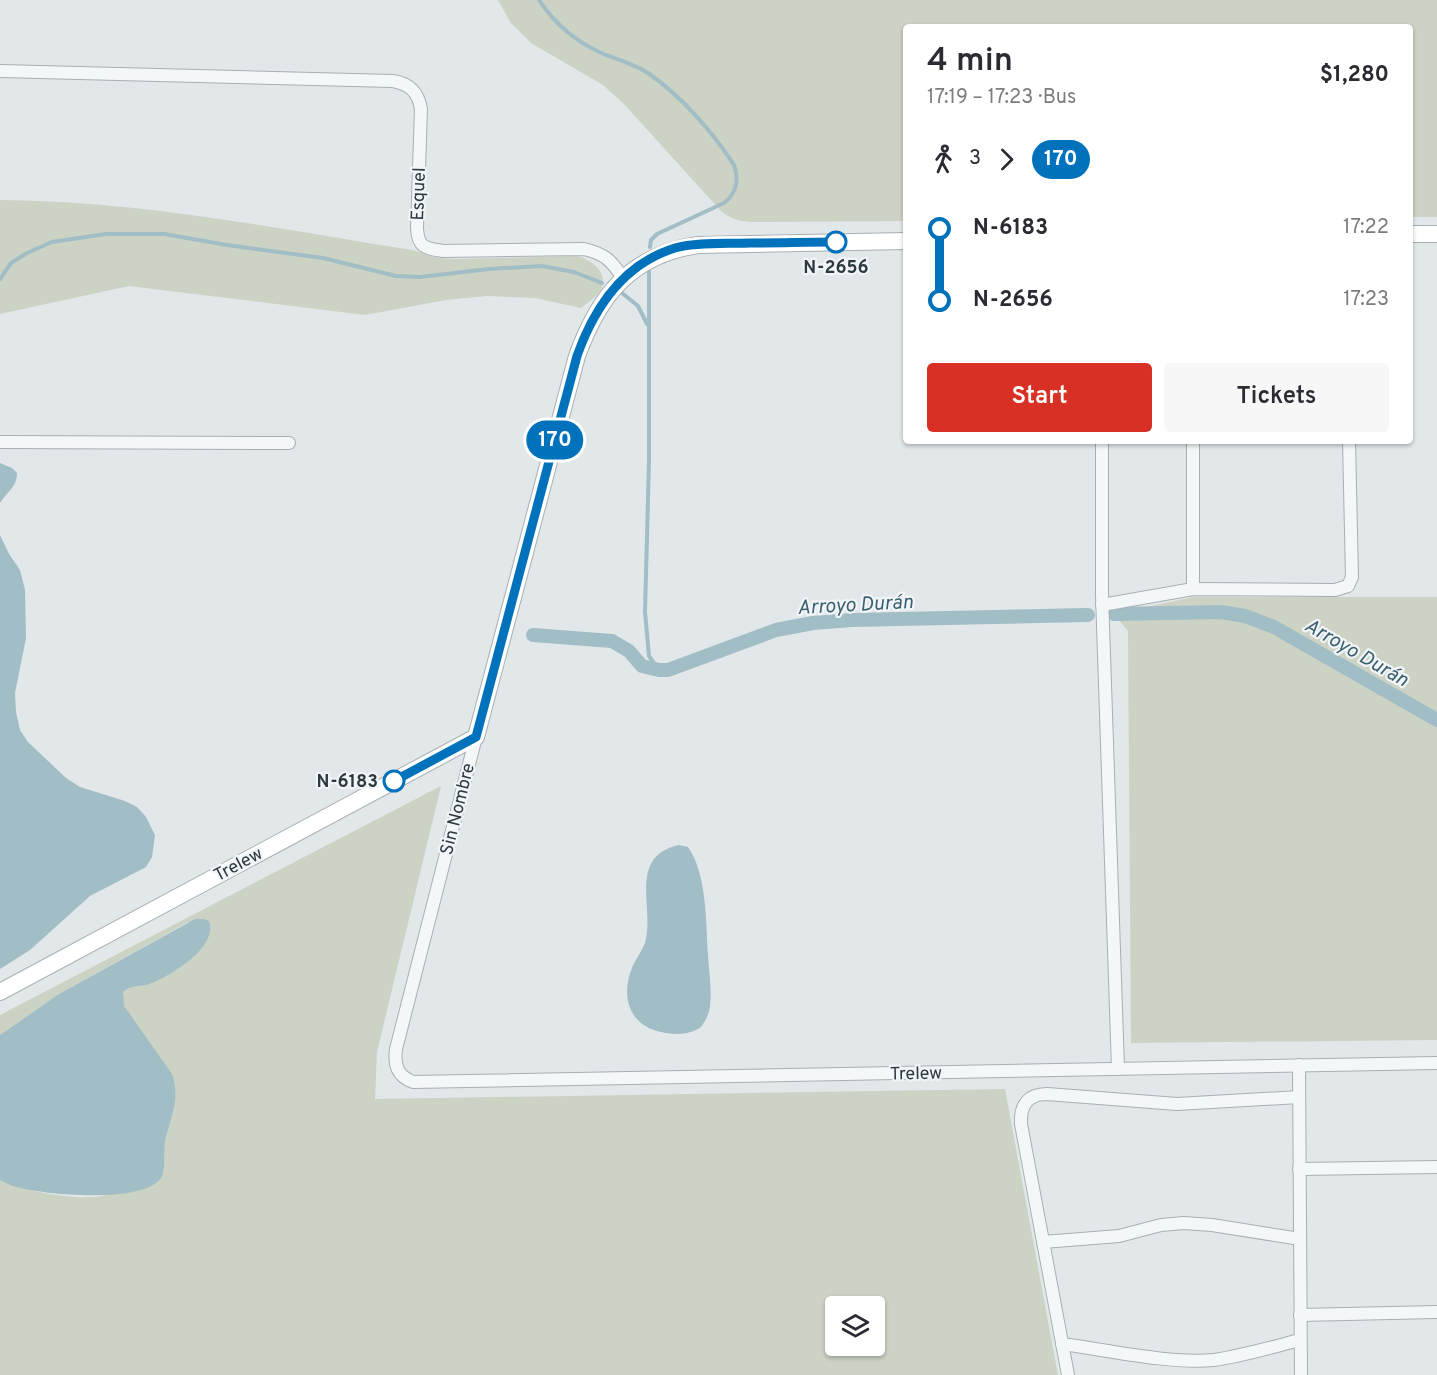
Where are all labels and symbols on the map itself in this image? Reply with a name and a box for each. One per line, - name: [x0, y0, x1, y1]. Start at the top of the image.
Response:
- street label: Esquel: [407, 167, 432, 221]
- marker: N-2656: [825, 231, 847, 253]
- place label: N-2656: [803, 257, 869, 280]
- line badge: 170: [520, 420, 590, 460]
- water label: Arroyo Durán: [797, 590, 914, 622]
- water label: Arroyo Durán: [1299, 613, 1413, 694]
- street label: Sin Nombre: [436, 761, 481, 858]
- marker: N-6183: [383, 770, 405, 792]
- place label: N-6183: [316, 771, 378, 794]
- street label: Trelew: [210, 843, 267, 888]
- street label: Trelew: [890, 1063, 942, 1086]

